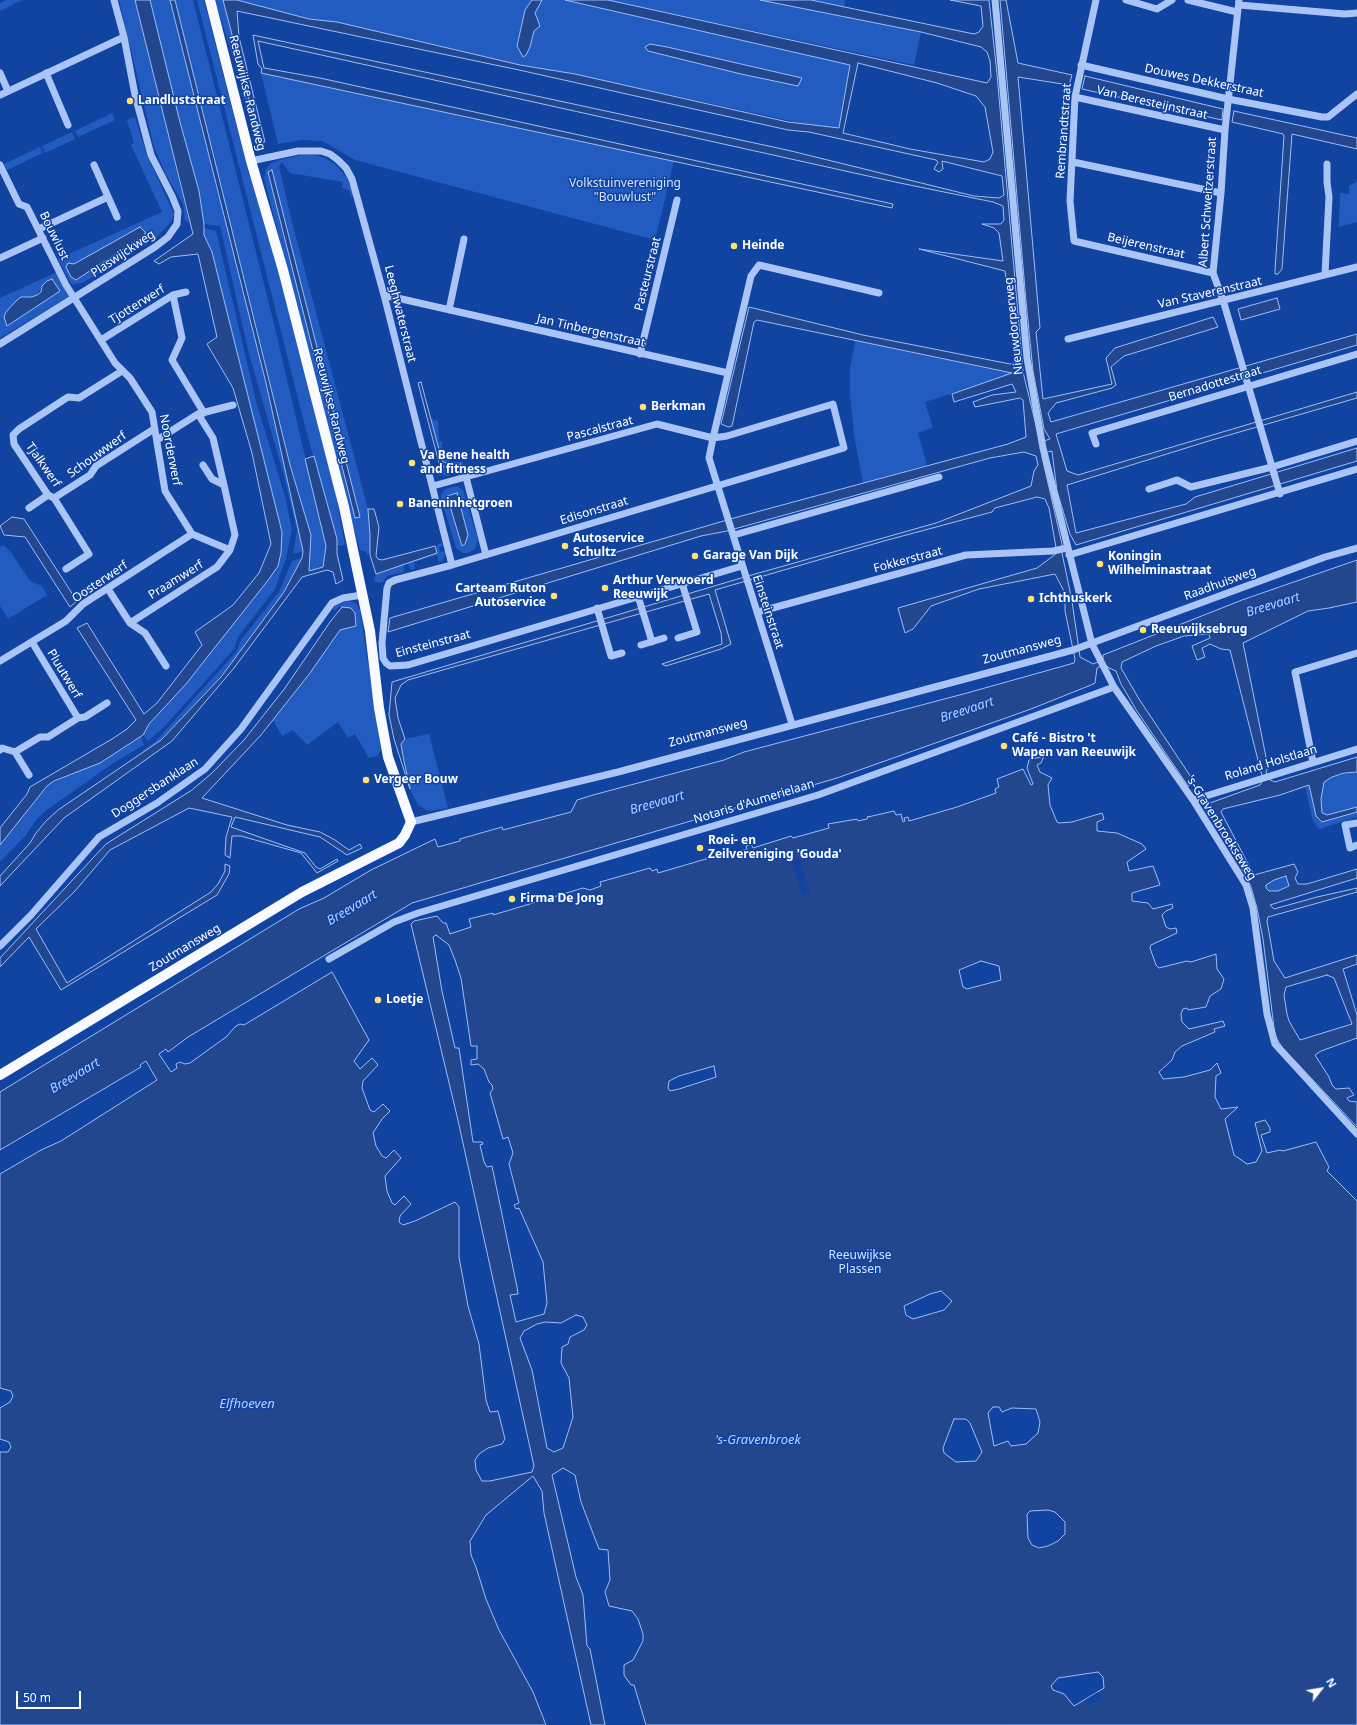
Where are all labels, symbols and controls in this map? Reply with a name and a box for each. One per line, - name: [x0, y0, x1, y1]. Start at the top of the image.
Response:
- street label: Reeuwijkse Randweg: [226, 34, 268, 152]
- street label: Douwes Dekkerstraat: [1143, 61, 1265, 101]
- street label: Rembrandtstraat: [1053, 83, 1075, 179]
- street label: Van Beresteijnstraat: [1095, 83, 1209, 123]
- place label: Landluststraat: [138, 94, 226, 108]
- marker: Landluststraat: [125, 96, 135, 106]
- street label: Albert Schweitzerstraat: [1196, 136, 1220, 268]
- park label: Volkstuinvereniging "Bouwlust": [569, 177, 681, 205]
- street label: Bouwlust: [36, 209, 72, 263]
- street label: Plaswijckweg: [88, 227, 158, 281]
- street label: Beijerenstraat: [1106, 230, 1186, 262]
- street label: Pasteurstraat: [632, 235, 664, 313]
- place label: Heinde: [742, 239, 784, 253]
- marker: Heinde: [729, 241, 739, 251]
- street label: Leeghwaterstraat: [381, 264, 419, 364]
- street label: Van Staverenstraat: [1157, 274, 1263, 312]
- street label: Nieuwdorperweg: [1002, 276, 1026, 376]
- street label: Tjotterwerf: [107, 282, 167, 328]
- street label: Jan Tinbergenstraat: [535, 312, 647, 350]
- street label: Reeuwijkse Randweg: [310, 347, 352, 465]
- street label: Bernadottestraat: [1167, 363, 1263, 405]
- place label: Berkman: [651, 400, 706, 414]
- marker: Berkman: [638, 402, 648, 412]
- street label: Noorderwerf: [156, 413, 184, 487]
- street label: Pascalstraat: [565, 413, 635, 445]
- street label: Schouwwerf: [65, 429, 129, 481]
- street label: Tjalkwerf: [22, 440, 64, 490]
- place label: Va Bene health and fitness: [420, 449, 510, 477]
- marker: Va Bene health and fitness: [407, 458, 417, 468]
- street label: Edisonstraat: [558, 494, 630, 528]
- place label: Baneninhetgroen: [408, 497, 513, 511]
- marker: Baneninhetgroen: [395, 499, 405, 509]
- place label: Autoservice Schultz: [573, 532, 644, 560]
- marker: Autoservice Schultz: [560, 541, 570, 551]
- street label: Fokkerstraat: [872, 544, 944, 576]
- place label: Garage Van Dijk: [703, 549, 798, 563]
- place label: Koningin Wilhelminastraat: [1108, 550, 1212, 578]
- marker: Garage Van Dijk: [690, 551, 700, 561]
- street label: Praamwerf: [146, 557, 206, 603]
- street label: Oosterwerf: [70, 558, 130, 606]
- marker: Koningin Wilhelminastraat: [1095, 559, 1105, 569]
- street label: Raadhuisweg: [1182, 564, 1258, 604]
- street label: Einsteinstraat: [749, 573, 787, 651]
- place label: Arthur Verwoerd Reeuwijk: [613, 574, 714, 602]
- place label: Carteam Ruton Autoservice: [455, 582, 546, 610]
- marker: Arthur Verwoerd Reeuwijk: [600, 583, 610, 593]
- water label: Breevaart: [1244, 589, 1302, 621]
- marker: Carteam Ruton Autoservice: [549, 591, 559, 601]
- place label: Ichthuskerk: [1039, 592, 1112, 606]
- marker: Ichthuskerk: [1026, 594, 1036, 604]
- place label: Reeuwijksebrug: [1151, 623, 1247, 637]
- marker: Reeuwijksebrug: [1138, 625, 1148, 635]
- street label: Einsteinstraat: [394, 627, 472, 661]
- street label: Zoutmansweg: [981, 633, 1063, 667]
- street label: Pluutwerf: [44, 647, 84, 701]
- water label: Breevaart: [938, 694, 996, 726]
- street label: Zoutmansweg: [667, 716, 749, 750]
- place label: Café - Bistro 't Wapen van Reeuwijk: [1012, 732, 1136, 760]
- marker: Café - Bistro 't Wapen van Reeuwijk: [999, 741, 1009, 751]
- street label: Roland Holstlaan: [1223, 742, 1319, 784]
- street label: Doggersbanklaan: [109, 755, 201, 821]
- place label: Vergeer Bouw: [374, 773, 458, 787]
- street label: 's-Gravenbroekseweg: [1183, 773, 1259, 883]
- marker: Vergeer Bouw: [361, 775, 371, 785]
- street label: Notaris d'Aumerielaan: [692, 777, 816, 827]
- water label: Breevaart: [628, 788, 686, 818]
- place label: Roei- en Zeilvereniging 'Gouda': [708, 834, 842, 862]
- marker: Roei- en Zeilvereniging 'Gouda': [695, 843, 705, 853]
- water label: Breevaart: [324, 887, 380, 929]
- place label: Firma De Jong: [520, 892, 603, 906]
- marker: Firma De Jong: [507, 894, 517, 904]
- street label: Zoutmansweg: [147, 921, 223, 975]
- place label: Loetje: [386, 993, 423, 1007]
- marker: Loetje: [373, 995, 383, 1005]
- water label: Breevaart: [47, 1055, 103, 1097]
- park label: Reeuwijkse Plassen: [829, 1249, 891, 1277]
- water label: Elfhoeven: [219, 1396, 275, 1412]
- water label: 's-Gravenbroek: [715, 1432, 801, 1448]
- north arrow: [1301, 1669, 1341, 1709]
- text: N: [1323, 1675, 1340, 1690]
- scale bar: [18, 1683, 83, 1709]
- text: 50 m: [23, 1689, 51, 1706]

